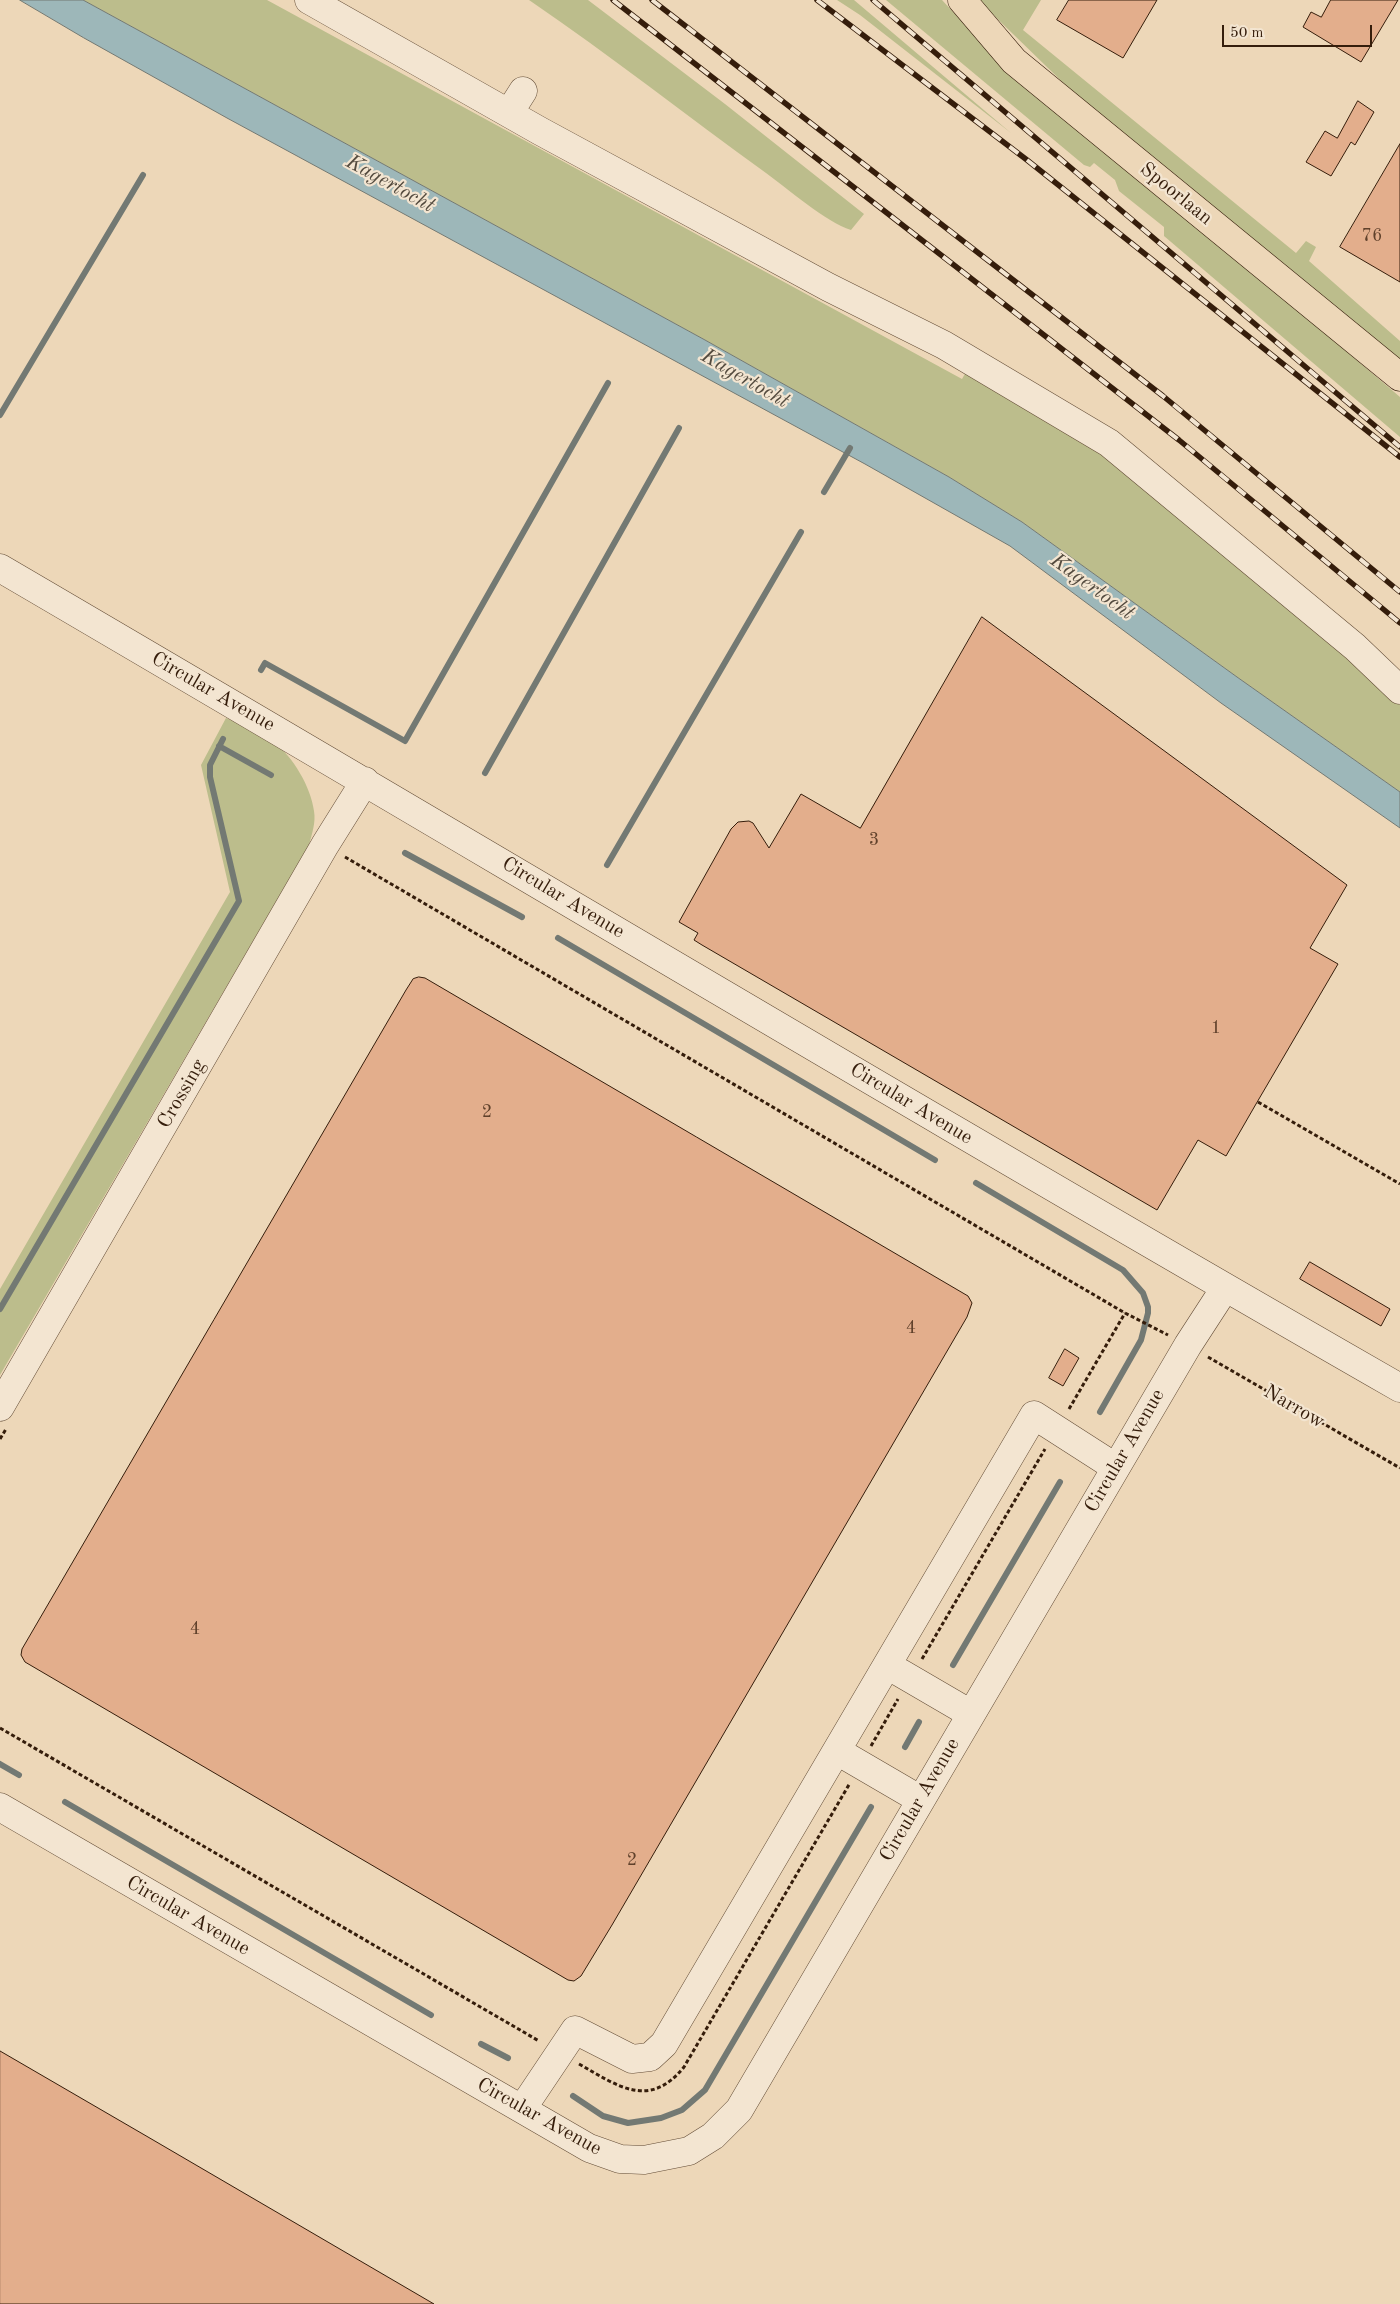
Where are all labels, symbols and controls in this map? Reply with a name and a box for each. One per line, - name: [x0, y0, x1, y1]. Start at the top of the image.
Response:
- scale bar: [1225, 15, 1375, 47]
- text: 50 m: [1230, 26, 1264, 41]
- water label: Kagertocht: [341, 149, 439, 219]
- street label: Spoorlaan: [1135, 157, 1217, 231]
- house number: 76: [1362, 225, 1382, 247]
- water label: Kagertocht: [696, 344, 794, 414]
- water label: Kagertocht: [1045, 548, 1139, 626]
- street label: Circular Avenue: [147, 647, 279, 737]
- house number: 3: [869, 829, 879, 851]
- street label: Circular Avenue: [497, 852, 629, 944]
- house number: 1: [1211, 1017, 1221, 1039]
- street label: Crossing: [153, 1055, 211, 1133]
- street label: Circular Avenue: [845, 1058, 977, 1150]
- house number: 2: [482, 1101, 492, 1123]
- house number: 4: [906, 1317, 916, 1339]
- street label: Narrow: [1259, 1380, 1329, 1434]
- street label: Circular Avenue: [1080, 1385, 1170, 1517]
- house number: 4: [190, 1618, 200, 1640]
- street label: Circular Avenue: [875, 1734, 965, 1866]
- house number: 2: [627, 1849, 637, 1871]
- street label: Circular Avenue: [122, 1871, 254, 1961]
- street label: Circular Avenue: [472, 2073, 606, 2161]

